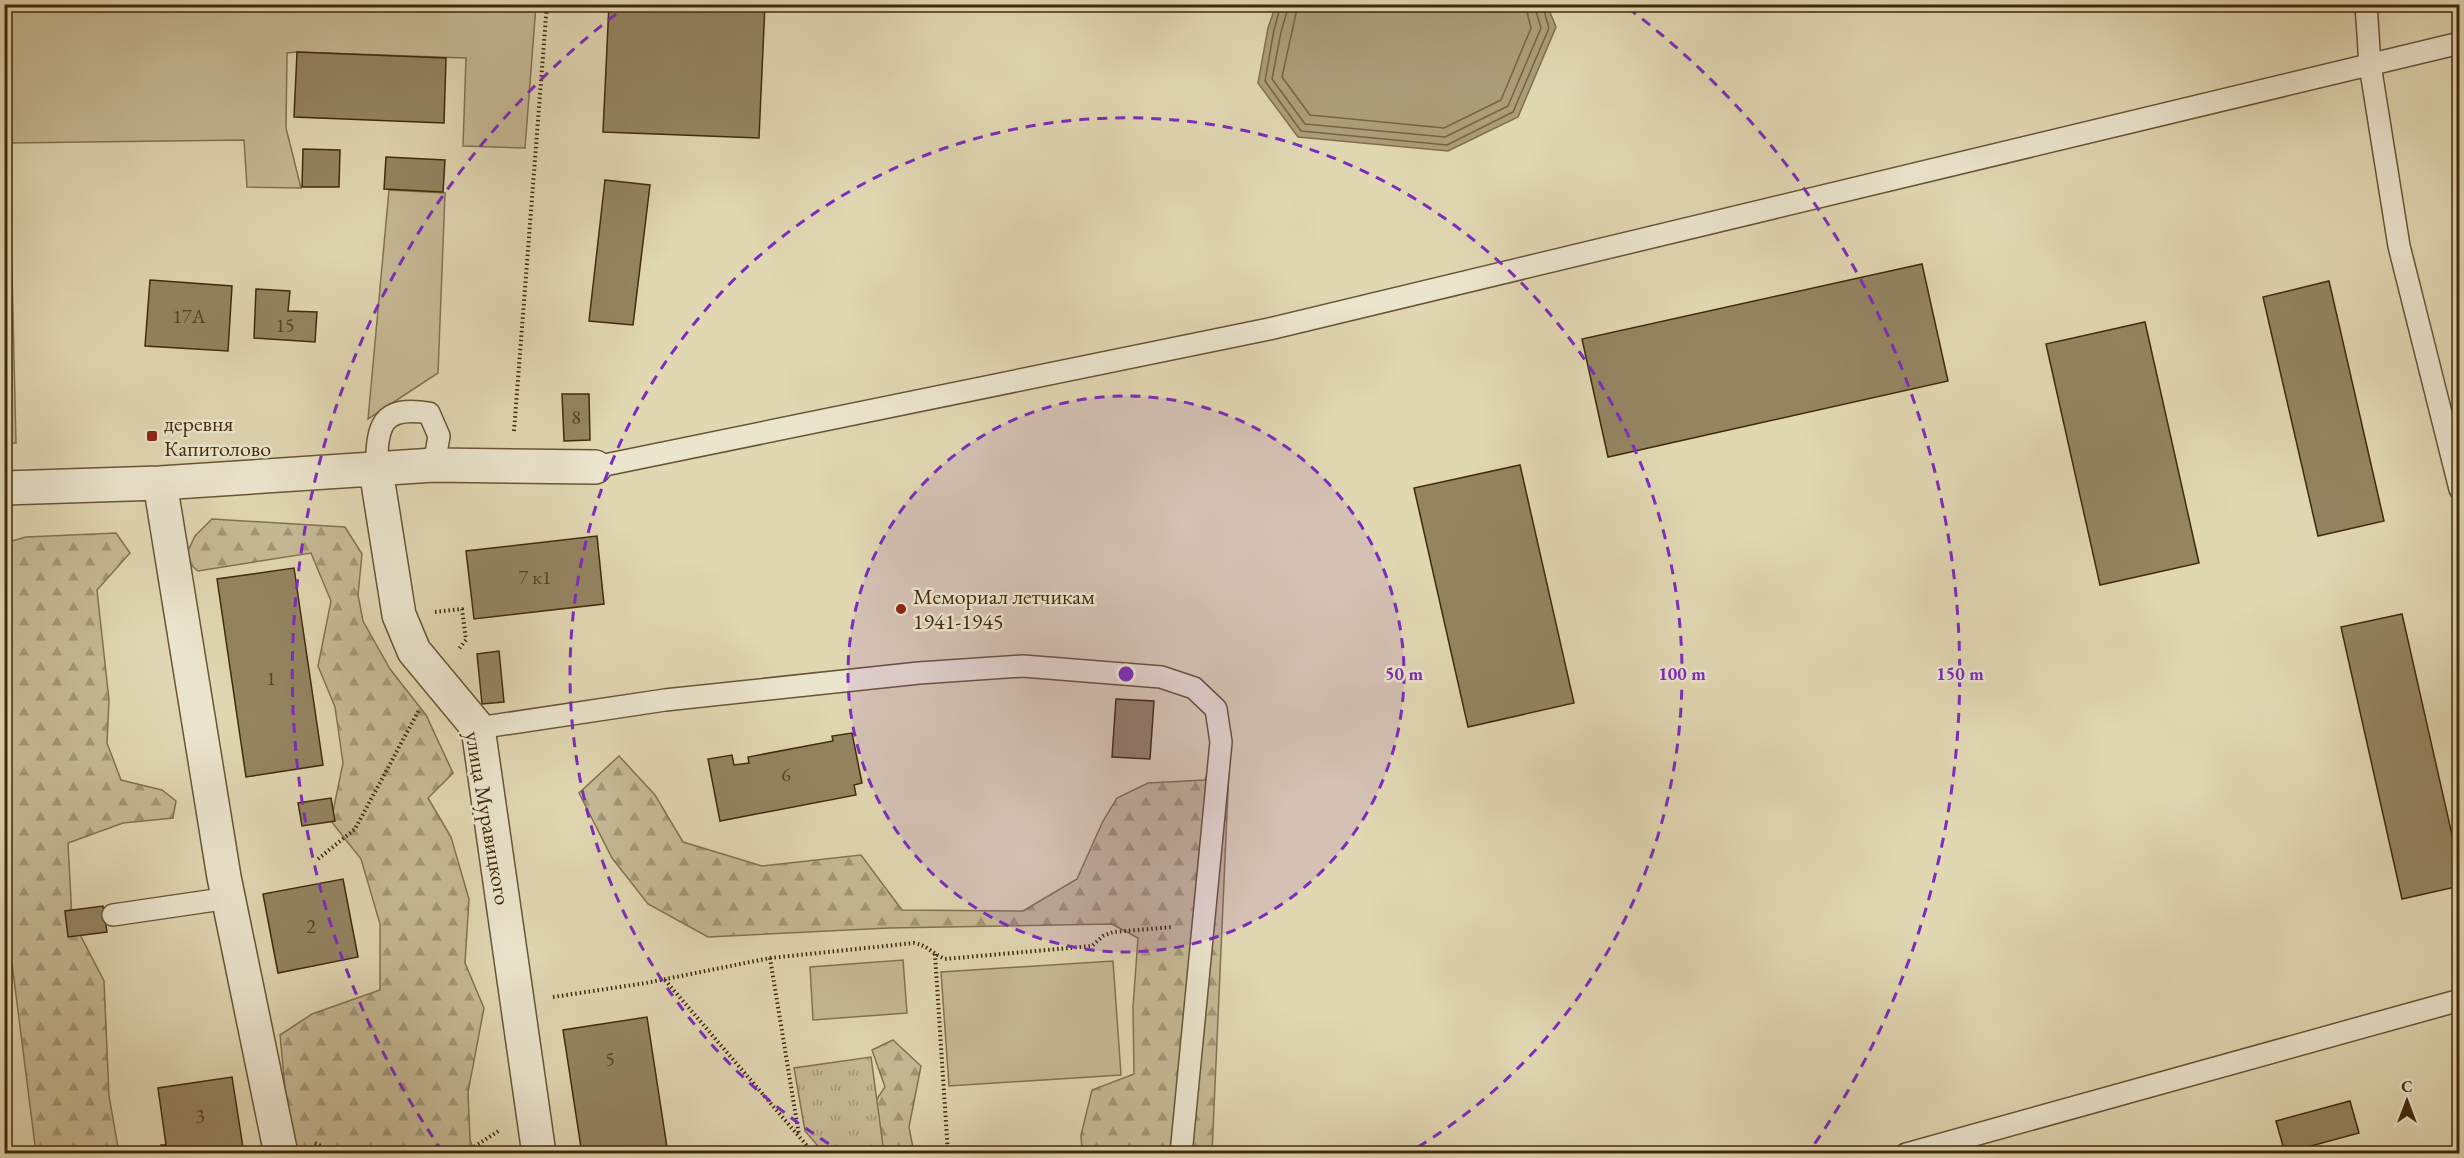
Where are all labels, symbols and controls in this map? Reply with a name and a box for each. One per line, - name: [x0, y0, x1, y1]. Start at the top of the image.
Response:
- house number: 17А: [172, 303, 206, 329]
- house number: 15: [275, 312, 295, 338]
- house number: 8: [571, 404, 581, 430]
- place label: деревня Капитолово: [164, 409, 271, 463]
- marker: деревня Капитолово: [145, 429, 159, 443]
- house number: 7 к1: [519, 564, 551, 590]
- place label: Мемориал летчикам 1941-1945: [913, 582, 1095, 636]
- marker: Мемориал летчикам 1941-1945: [894, 602, 908, 616]
- text: 50 m: [1385, 662, 1423, 685]
- text: 100 m: [1658, 662, 1706, 685]
- text: 150 m: [1936, 662, 1984, 685]
- centre of rings: [1116, 664, 1136, 684]
- house number: 1: [266, 665, 276, 691]
- street label: улица Муравицкого: [458, 729, 518, 907]
- house number: 6: [781, 761, 791, 787]
- house number: 2: [306, 913, 316, 939]
- house number: 5: [605, 1046, 615, 1072]
- north arrow: [2377, 1071, 2437, 1131]
- text: С: [2401, 1076, 2413, 1097]
- house number: 3: [195, 1103, 205, 1129]

